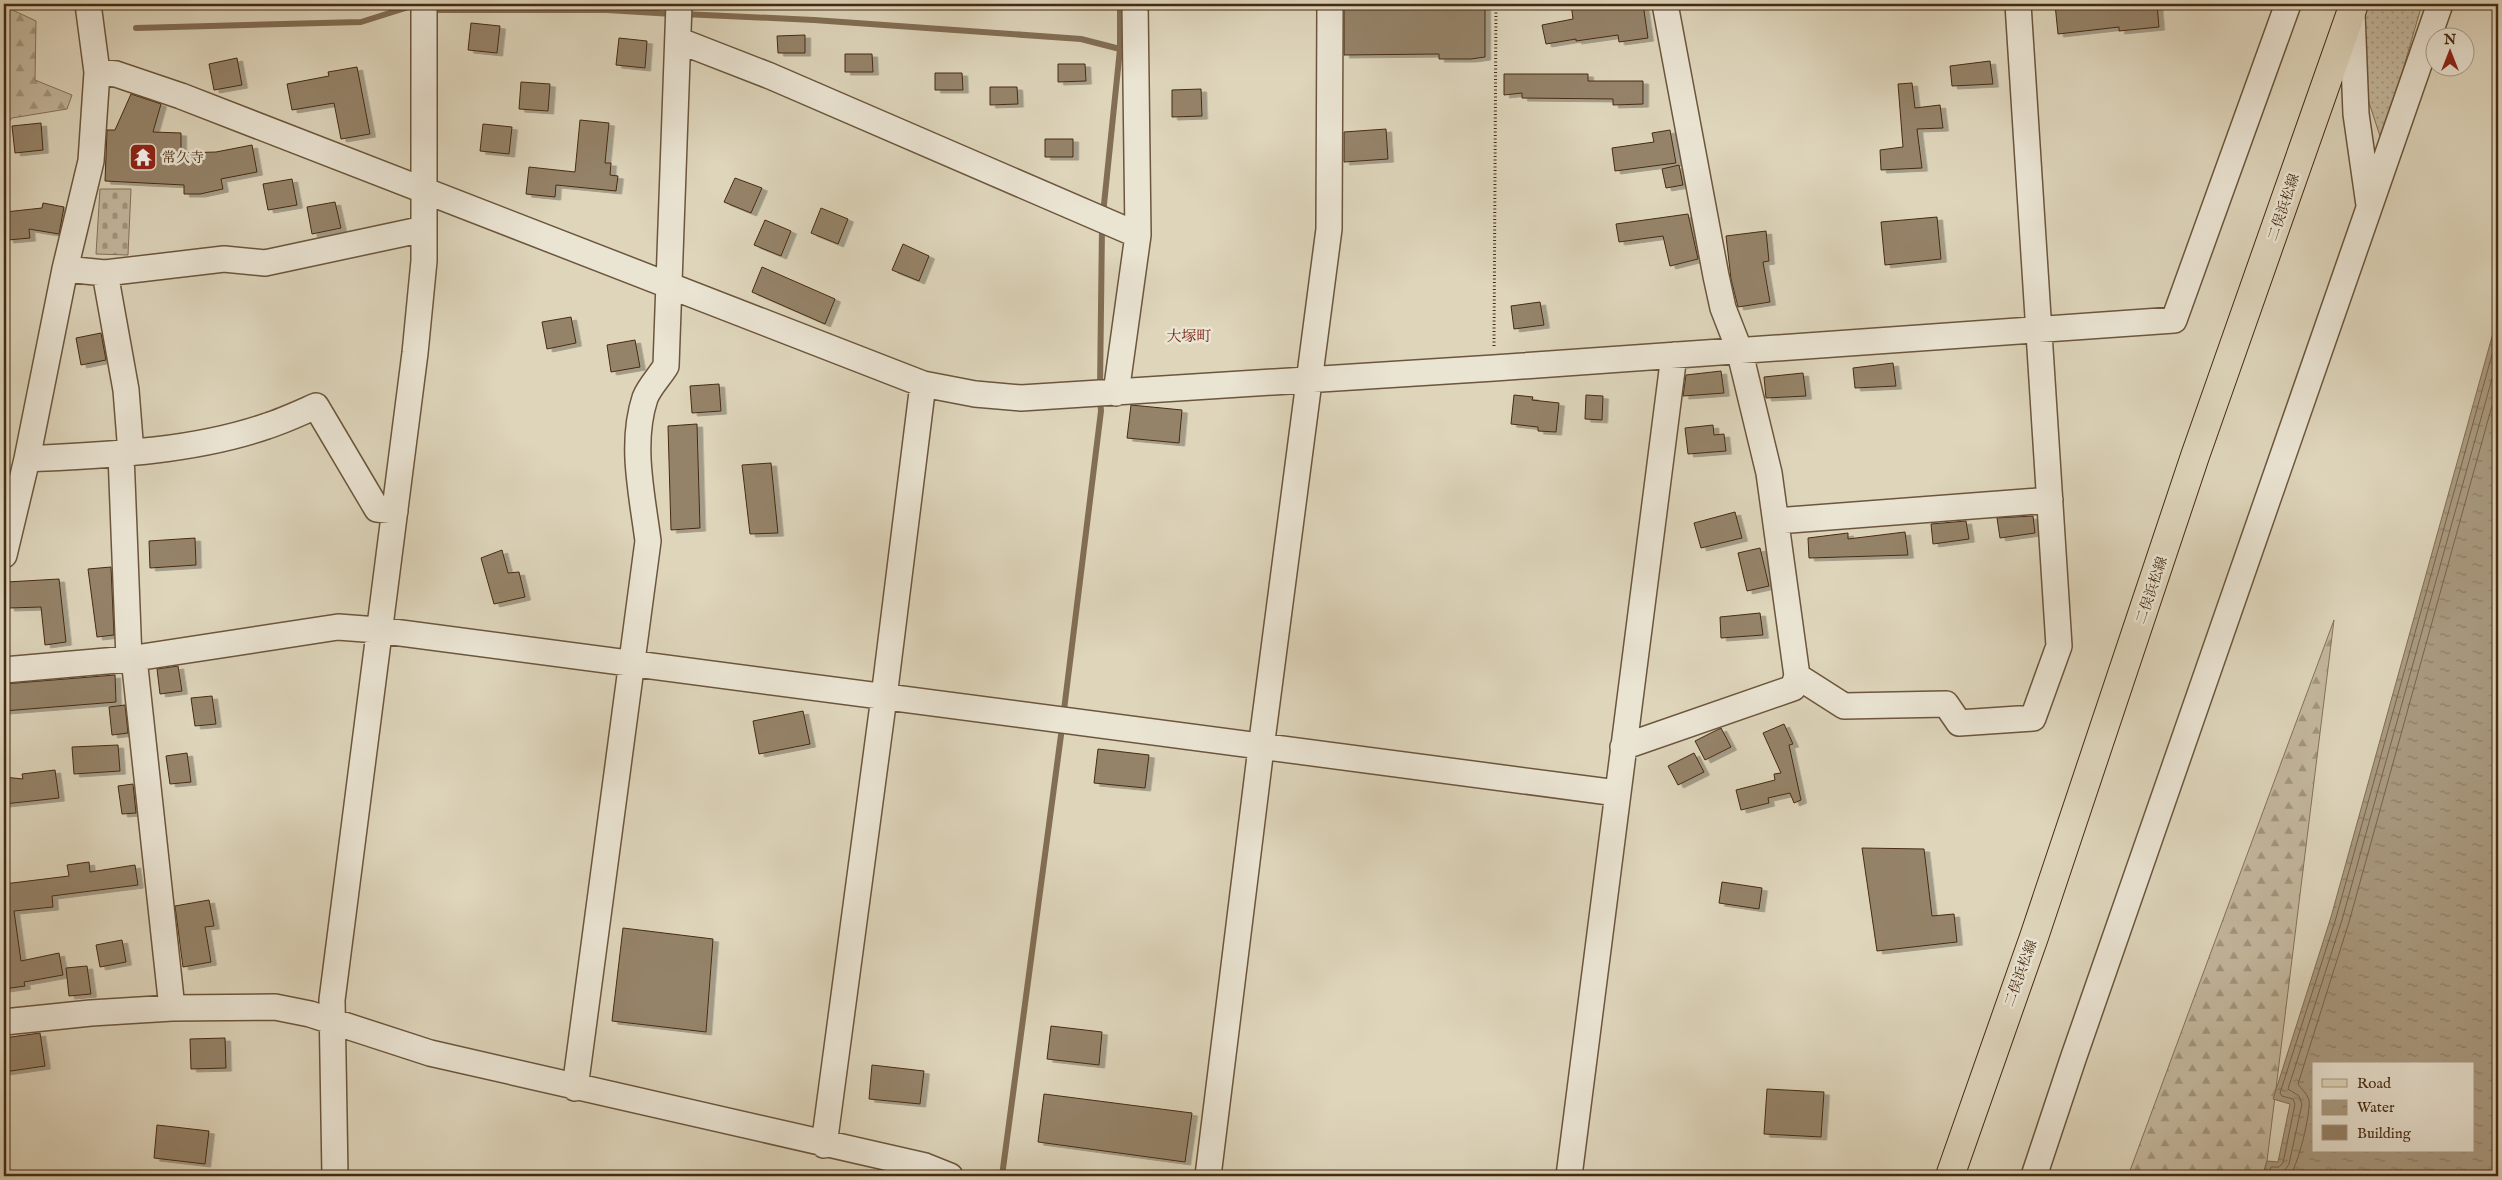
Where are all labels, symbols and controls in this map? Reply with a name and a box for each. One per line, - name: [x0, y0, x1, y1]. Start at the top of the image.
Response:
- north arrow: [2424, 28, 2474, 78]
- text: N: [2443, 31, 2456, 49]
- temple icon: 常久寺: [128, 142, 158, 172]
- place label: 常久寺: [162, 149, 204, 167]
- street label: 二俣浜松線: [2264, 171, 2304, 243]
- district label: 大塚町: [1166, 327, 1212, 346]
- street label: 二俣浜松線: [2132, 554, 2172, 626]
- street label: 二俣浜松線: [2001, 937, 2041, 1009]
- legend: [2312, 1062, 2474, 1152]
- text: Road: [2357, 1074, 2392, 1093]
- text: Water: [2357, 1098, 2395, 1117]
- text: Building: [2357, 1124, 2412, 1143]

